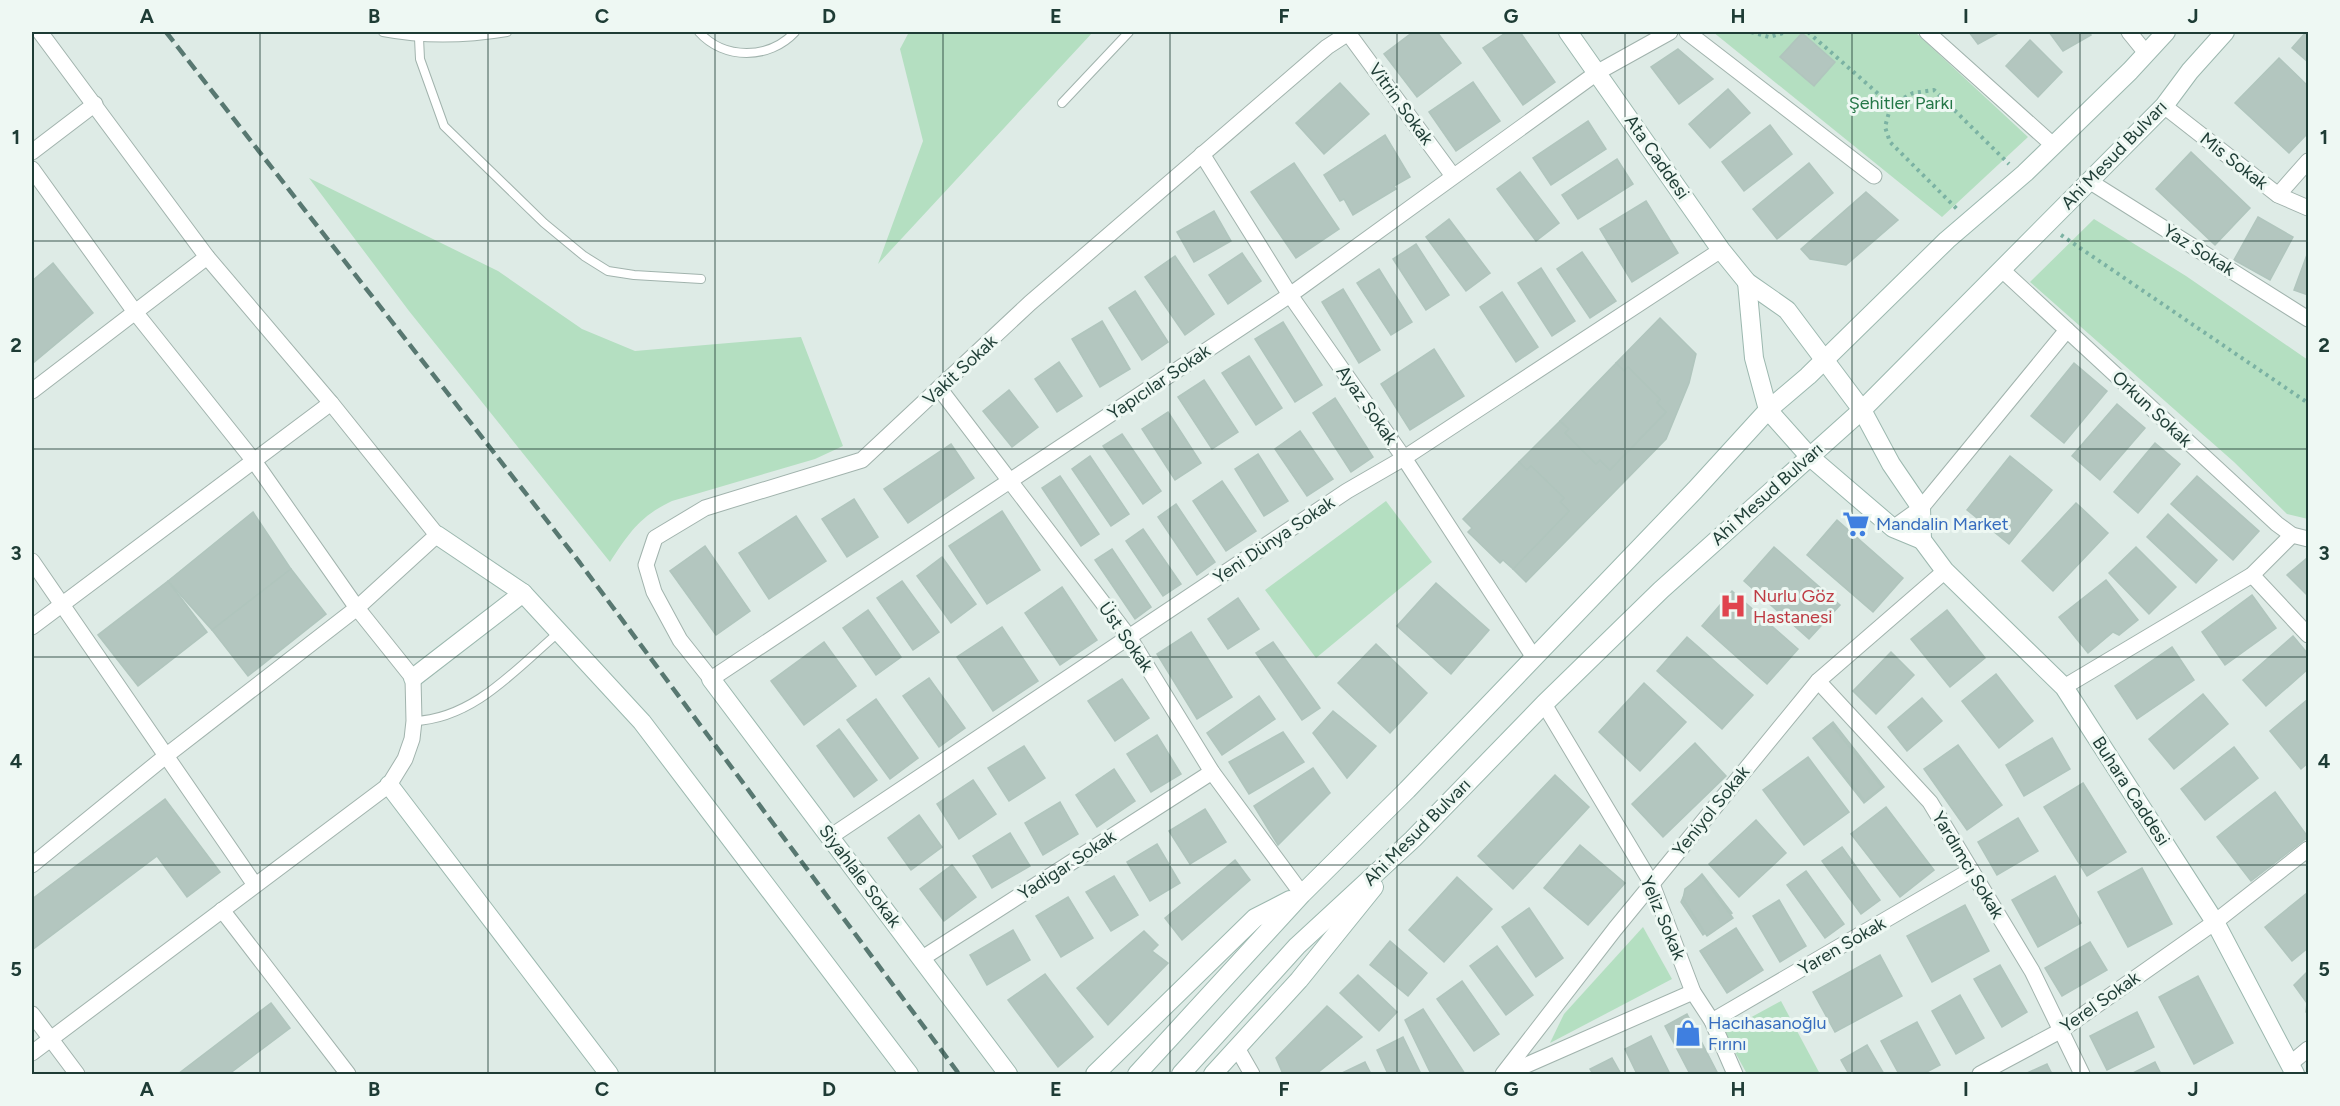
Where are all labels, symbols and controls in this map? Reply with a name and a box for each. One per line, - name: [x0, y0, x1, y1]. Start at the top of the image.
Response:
- text: A: [140, 4, 155, 28]
- text: B: [368, 4, 380, 28]
- text: C: [595, 4, 609, 28]
- text: D: [822, 4, 836, 28]
- text: E: [1050, 4, 1062, 28]
- text: F: [1278, 4, 1290, 28]
- text: G: [1504, 4, 1519, 28]
- text: H: [1731, 4, 1746, 28]
- text: I: [1963, 4, 1969, 28]
- text: J: [2187, 4, 2199, 28]
- street label: Vitrin Sokak: [1364, 59, 1438, 150]
- park label: Şehitler Parkı: [1849, 92, 1953, 114]
- street label: Ahi Mesud Bulvarı: [2056, 96, 2172, 214]
- street label: Ata Caddesi: [1620, 110, 1694, 204]
- text: 1: [12, 125, 20, 149]
- text: 1: [2320, 125, 2328, 149]
- street label: Mis Sokak: [2196, 128, 2273, 195]
- street label: Yaz Sokak: [2159, 219, 2239, 281]
- street label: Vakit Sokak: [918, 330, 1002, 410]
- text: 2: [10, 333, 22, 357]
- text: 2: [2318, 333, 2330, 357]
- street label: Yapıcılar Sokak: [1103, 339, 1215, 424]
- street label: Ayaz Sokak: [1332, 361, 1402, 449]
- street label: Orkun Sokak: [2107, 366, 2197, 452]
- street label: Ahi Mesud Bulvarı: [1707, 438, 1827, 550]
- street label: Yeni Dünya Sokak: [1209, 491, 1339, 589]
- supermarket icon: Mandalin Market: [1841, 509, 1871, 539]
- place label: Mandalin Market: [1876, 513, 2009, 535]
- text: 3: [10, 541, 22, 565]
- text: 3: [2318, 541, 2330, 565]
- place label: Nurlu Göz Hastanesi: [1753, 585, 1835, 628]
- hospital icon: Nurlu Göz Hastanesi: [1718, 591, 1748, 621]
- street label: Üst Sokak: [1094, 598, 1158, 676]
- street label: Buhara Caddesi: [2088, 732, 2174, 850]
- text: 4: [10, 749, 23, 773]
- text: 4: [2318, 749, 2331, 773]
- street label: Yeniyol Sokak: [1668, 761, 1754, 861]
- street label: Ahi Mesud Bulvarı: [1359, 774, 1475, 890]
- street label: Yardımcı Sokak: [1927, 807, 2009, 923]
- street label: Siyahlale Sokak: [814, 820, 906, 932]
- street label: Yadigar Sokak: [1014, 825, 1120, 905]
- street label: Yeliz Sokak: [1635, 873, 1691, 963]
- street label: Yaren Sokak: [1794, 912, 1890, 980]
- text: 5: [10, 957, 22, 981]
- text: 5: [2318, 957, 2330, 981]
- street label: Yerel Sokak: [2056, 966, 2144, 1037]
- place label: Hacıhasanoğlu Fırını: [1708, 1012, 1826, 1055]
- shop icon: Hacıhasanoğlu Fırını: [1673, 1018, 1703, 1048]
- text: A: [140, 1077, 155, 1101]
- text: B: [368, 1077, 380, 1101]
- text: C: [595, 1077, 609, 1101]
- text: D: [822, 1077, 836, 1101]
- text: E: [1050, 1077, 1062, 1101]
- text: F: [1278, 1077, 1290, 1101]
- text: G: [1504, 1077, 1519, 1101]
- text: H: [1731, 1077, 1746, 1101]
- text: I: [1963, 1077, 1969, 1101]
- text: J: [2187, 1077, 2199, 1101]

